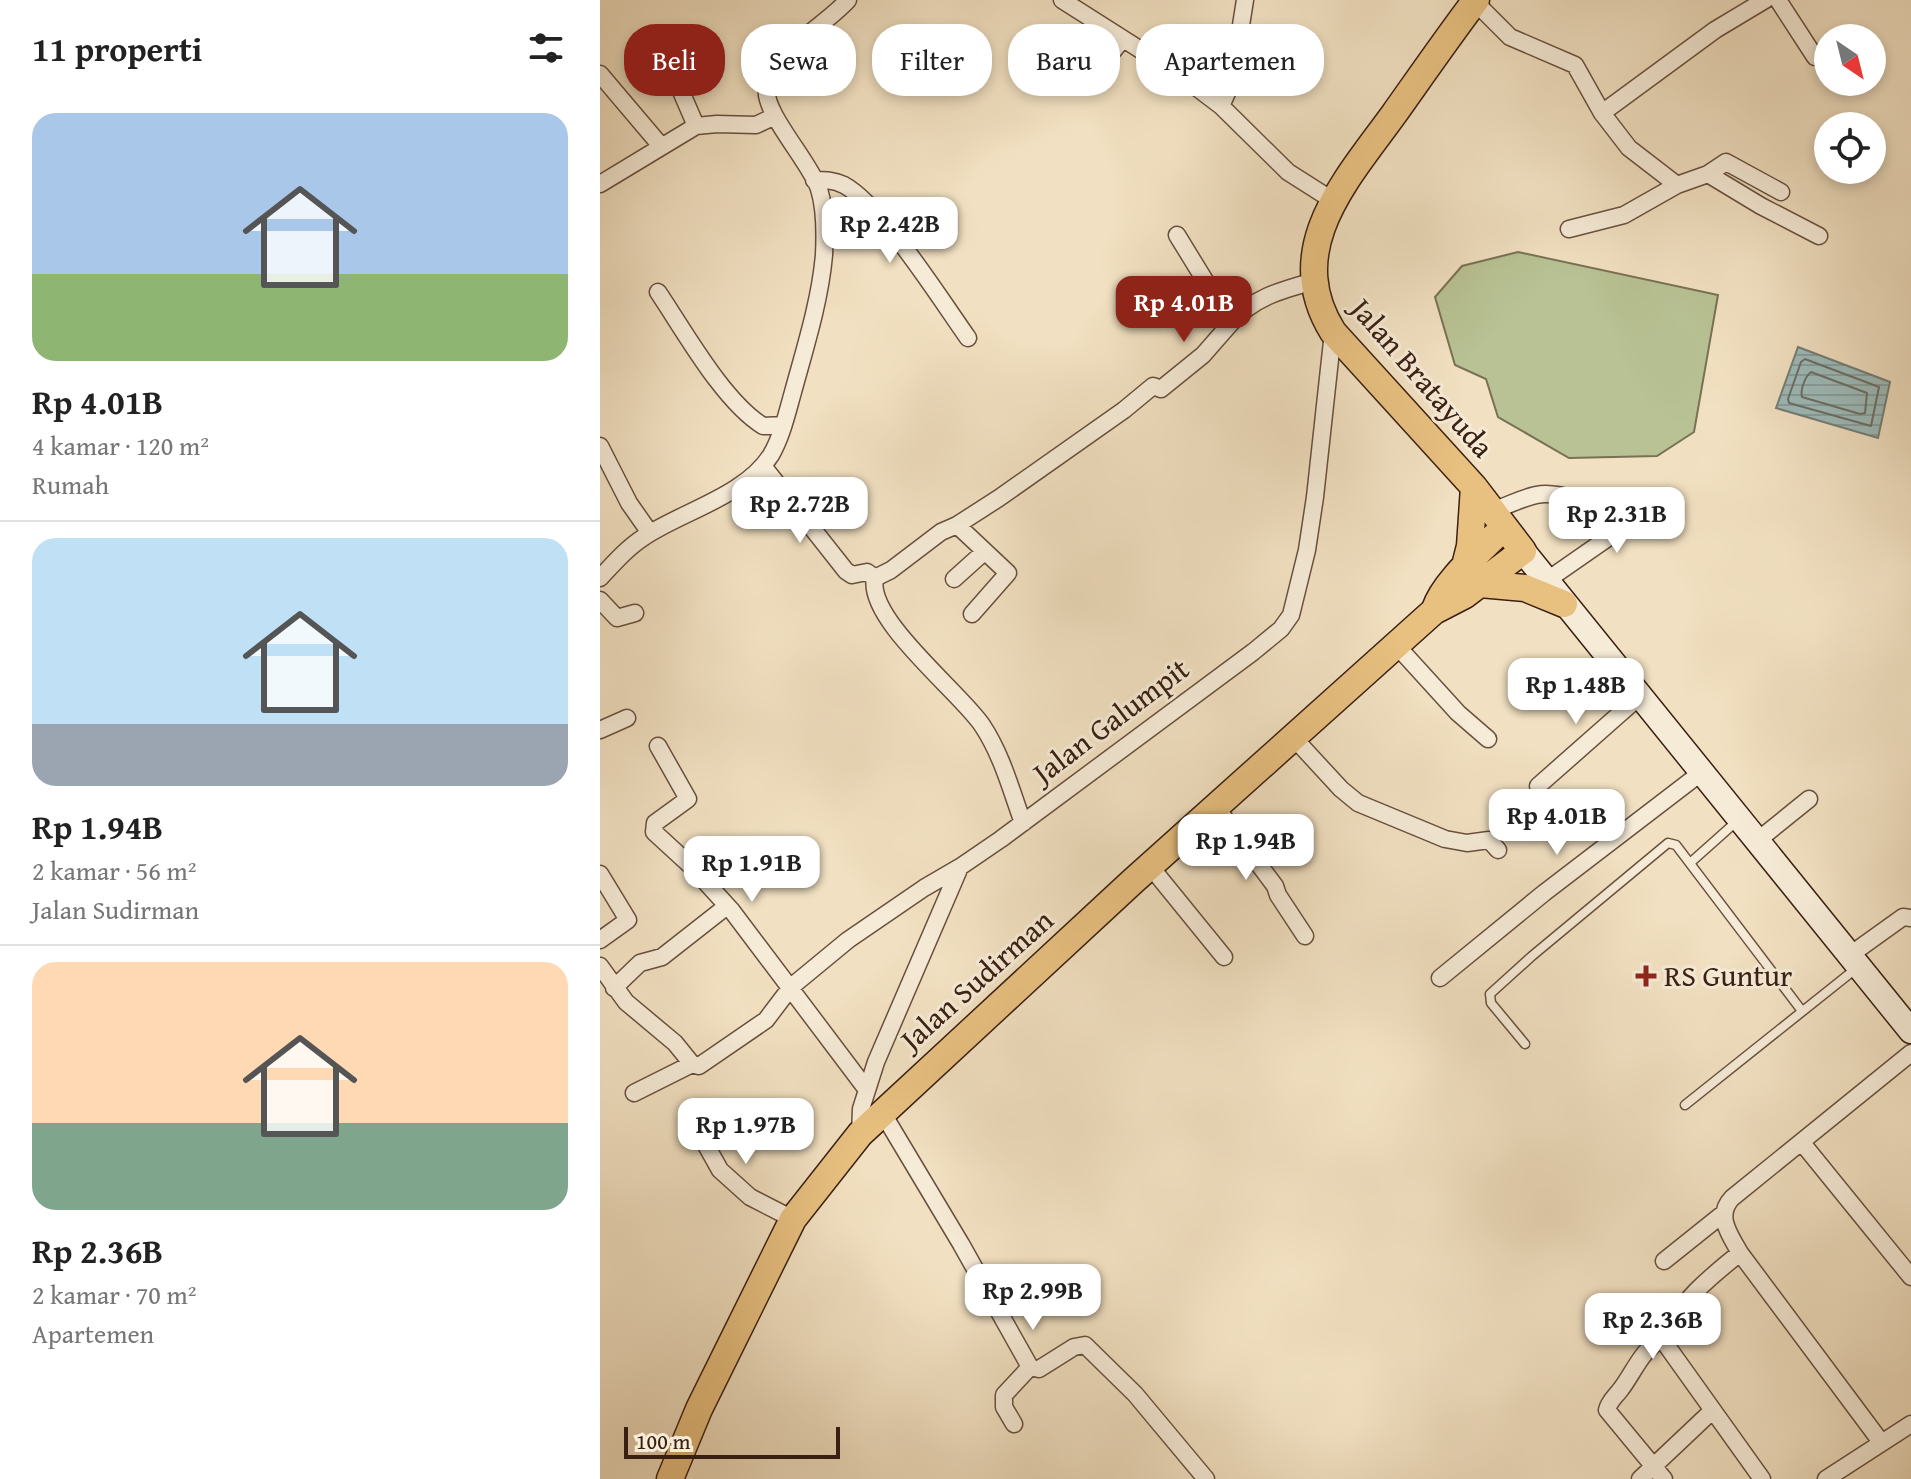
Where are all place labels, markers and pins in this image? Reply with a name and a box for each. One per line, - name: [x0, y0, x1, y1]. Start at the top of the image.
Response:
- pin: Rp 2.42B: [807, 197, 973, 265]
- pin: Rp 4.01B: [1101, 276, 1267, 344]
- pin: Rp 2.72B: [717, 477, 883, 545]
- pin: Rp 2.31B: [1534, 487, 1700, 555]
- pin: Rp 1.48B: [1493, 658, 1659, 726]
- pin: Rp 4.01B: [1474, 789, 1640, 857]
- pin: Rp 1.94B: [1163, 814, 1329, 882]
- pin: Rp 1.91B: [669, 836, 835, 904]
- place label: RS Guntur: [1664, 953, 1792, 997]
- marker: RS Guntur: [1635, 965, 1657, 987]
- pin: Rp 1.97B: [663, 1098, 829, 1166]
- pin: Rp 2.99B: [950, 1264, 1116, 1332]
- pin: Rp 2.36B: [1570, 1293, 1736, 1361]

